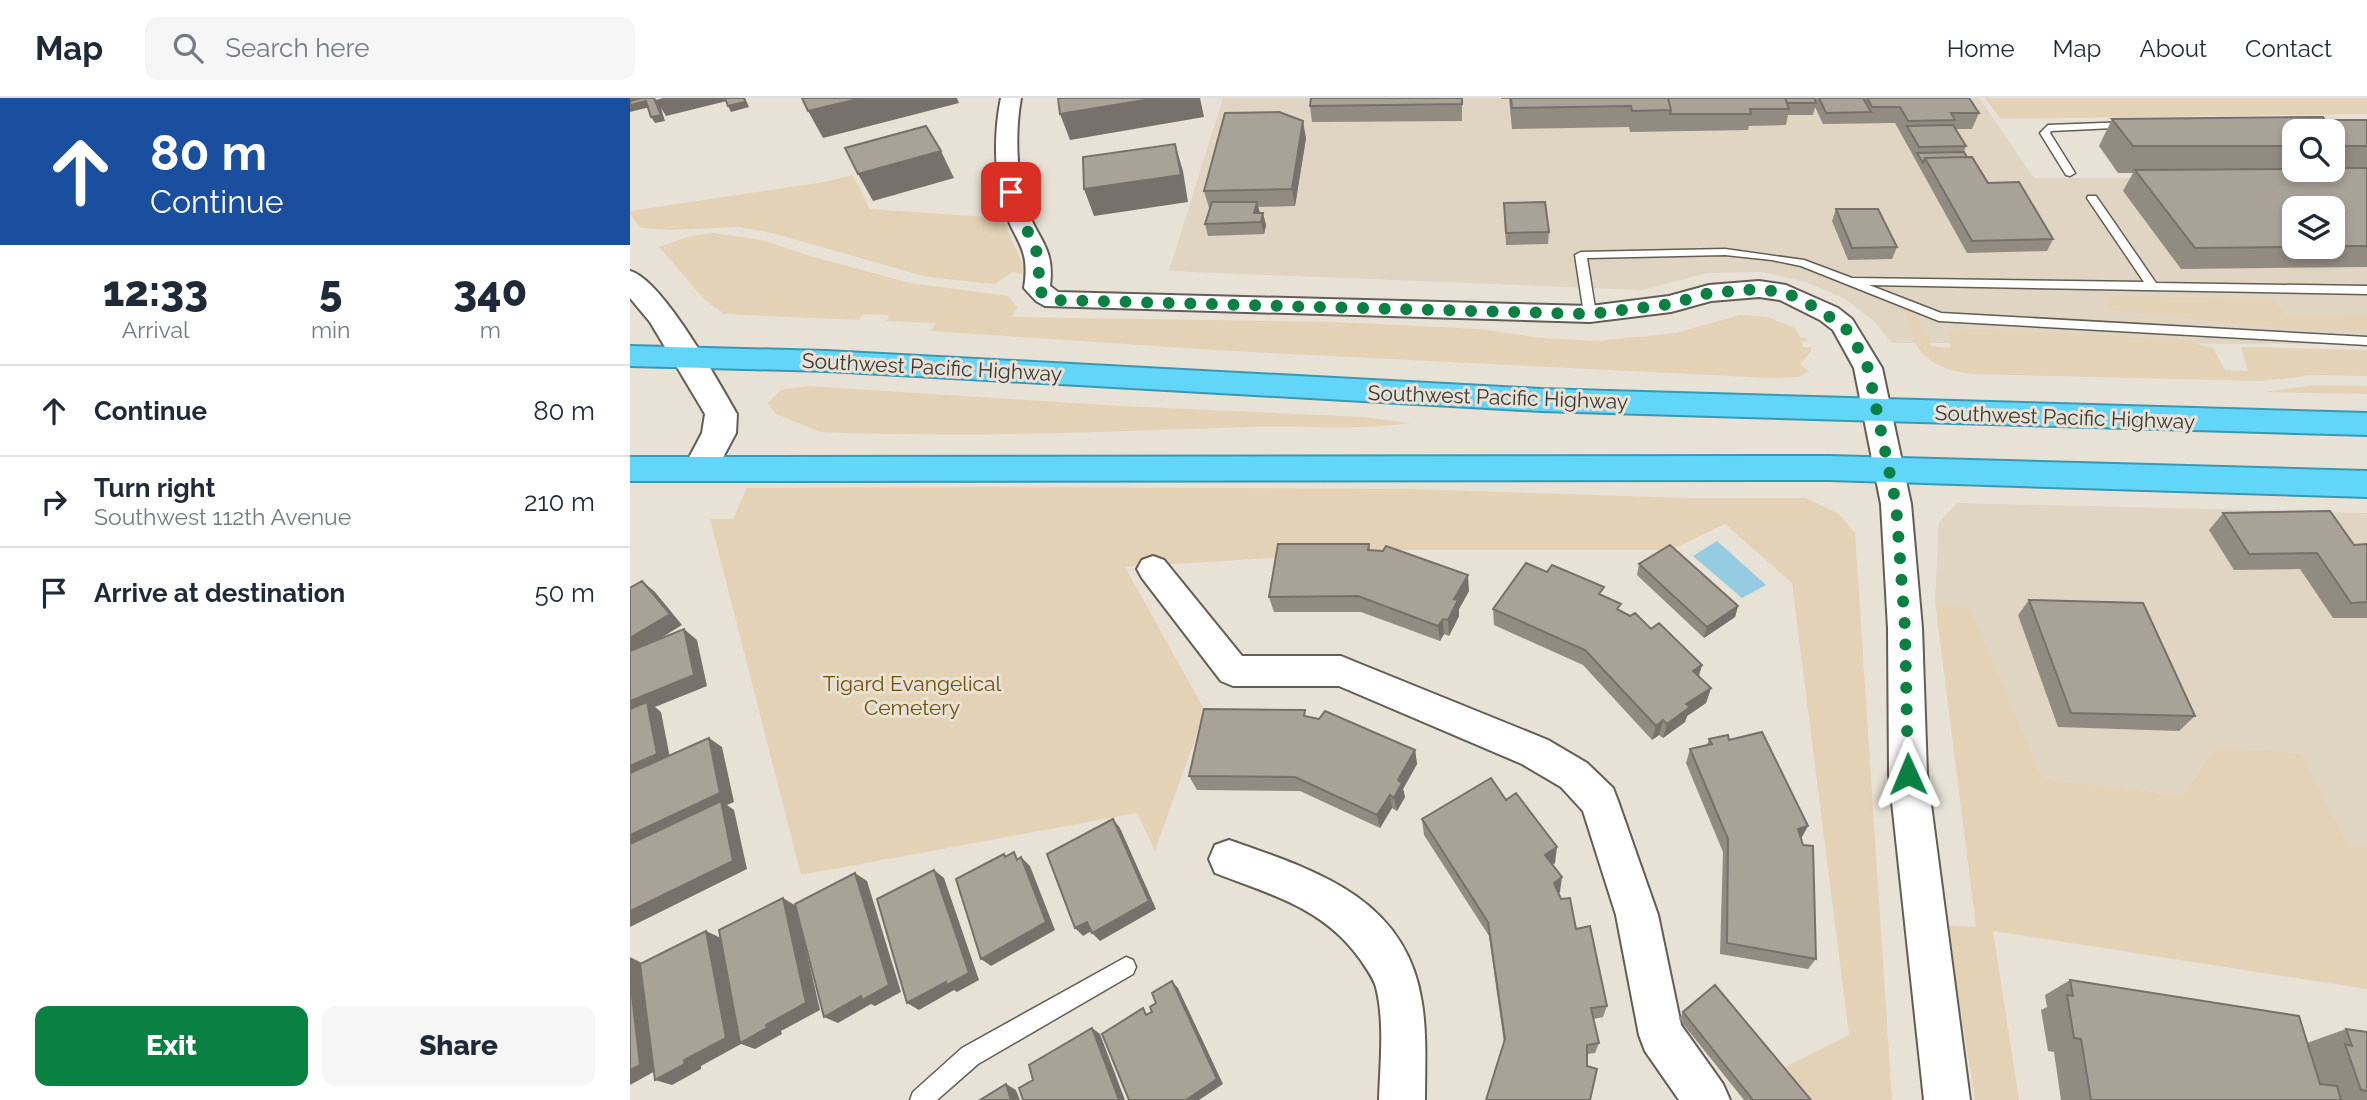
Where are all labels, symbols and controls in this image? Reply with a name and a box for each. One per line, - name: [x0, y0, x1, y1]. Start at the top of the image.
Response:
- search box: [145, 17, 635, 80]
- text: Map: [35, 29, 103, 68]
- icon: search: [169, 29, 207, 67]
- text: Search here: [225, 33, 370, 63]
- text: Home: [1947, 34, 2015, 63]
- text: Map: [2053, 34, 2101, 63]
- text: About: [2139, 34, 2207, 63]
- text: Contact: [2245, 34, 2332, 63]
- map controls: [2282, 119, 2345, 259]
- button: search: [2282, 119, 2345, 182]
- text: 80 m: [150, 124, 267, 181]
- icon: ahead: [35, 126, 126, 217]
- pin: [981, 162, 1041, 222]
- icon: arrive: [992, 173, 1030, 211]
- text: Continue: [150, 183, 284, 220]
- button: layers: [2282, 196, 2345, 259]
- text: 12:33: [103, 267, 208, 316]
- text: 5: [319, 267, 342, 316]
- text: 340: [453, 267, 527, 316]
- text: Arrival: [122, 316, 189, 343]
- text: min: [311, 316, 350, 343]
- text: m: [480, 316, 501, 343]
- street label: Southwest Pacific Highway: [801, 348, 1063, 386]
- street label: Southwest Pacific Highway: [1367, 380, 1629, 414]
- icon: ahead: [35, 392, 73, 430]
- text: Continue: [94, 396, 207, 426]
- text: 80 m: [533, 396, 595, 426]
- street label: Southwest Pacific Highway: [1934, 400, 2196, 434]
- text: Turn right: [94, 473, 215, 503]
- icon: right: [35, 483, 73, 521]
- text: 210 m: [524, 487, 595, 517]
- text: Southwest 112th Avenue: [94, 503, 351, 530]
- icon: arrive: [35, 574, 73, 612]
- text: Arrive at destination: [94, 578, 345, 608]
- text: 50 m: [534, 578, 595, 608]
- park label: Tigard Evangelical Cemetery: [823, 671, 1002, 720]
- position arrow: [1871, 737, 1945, 811]
- button: Exit: [35, 1006, 308, 1086]
- button: Share: [322, 1006, 595, 1086]

